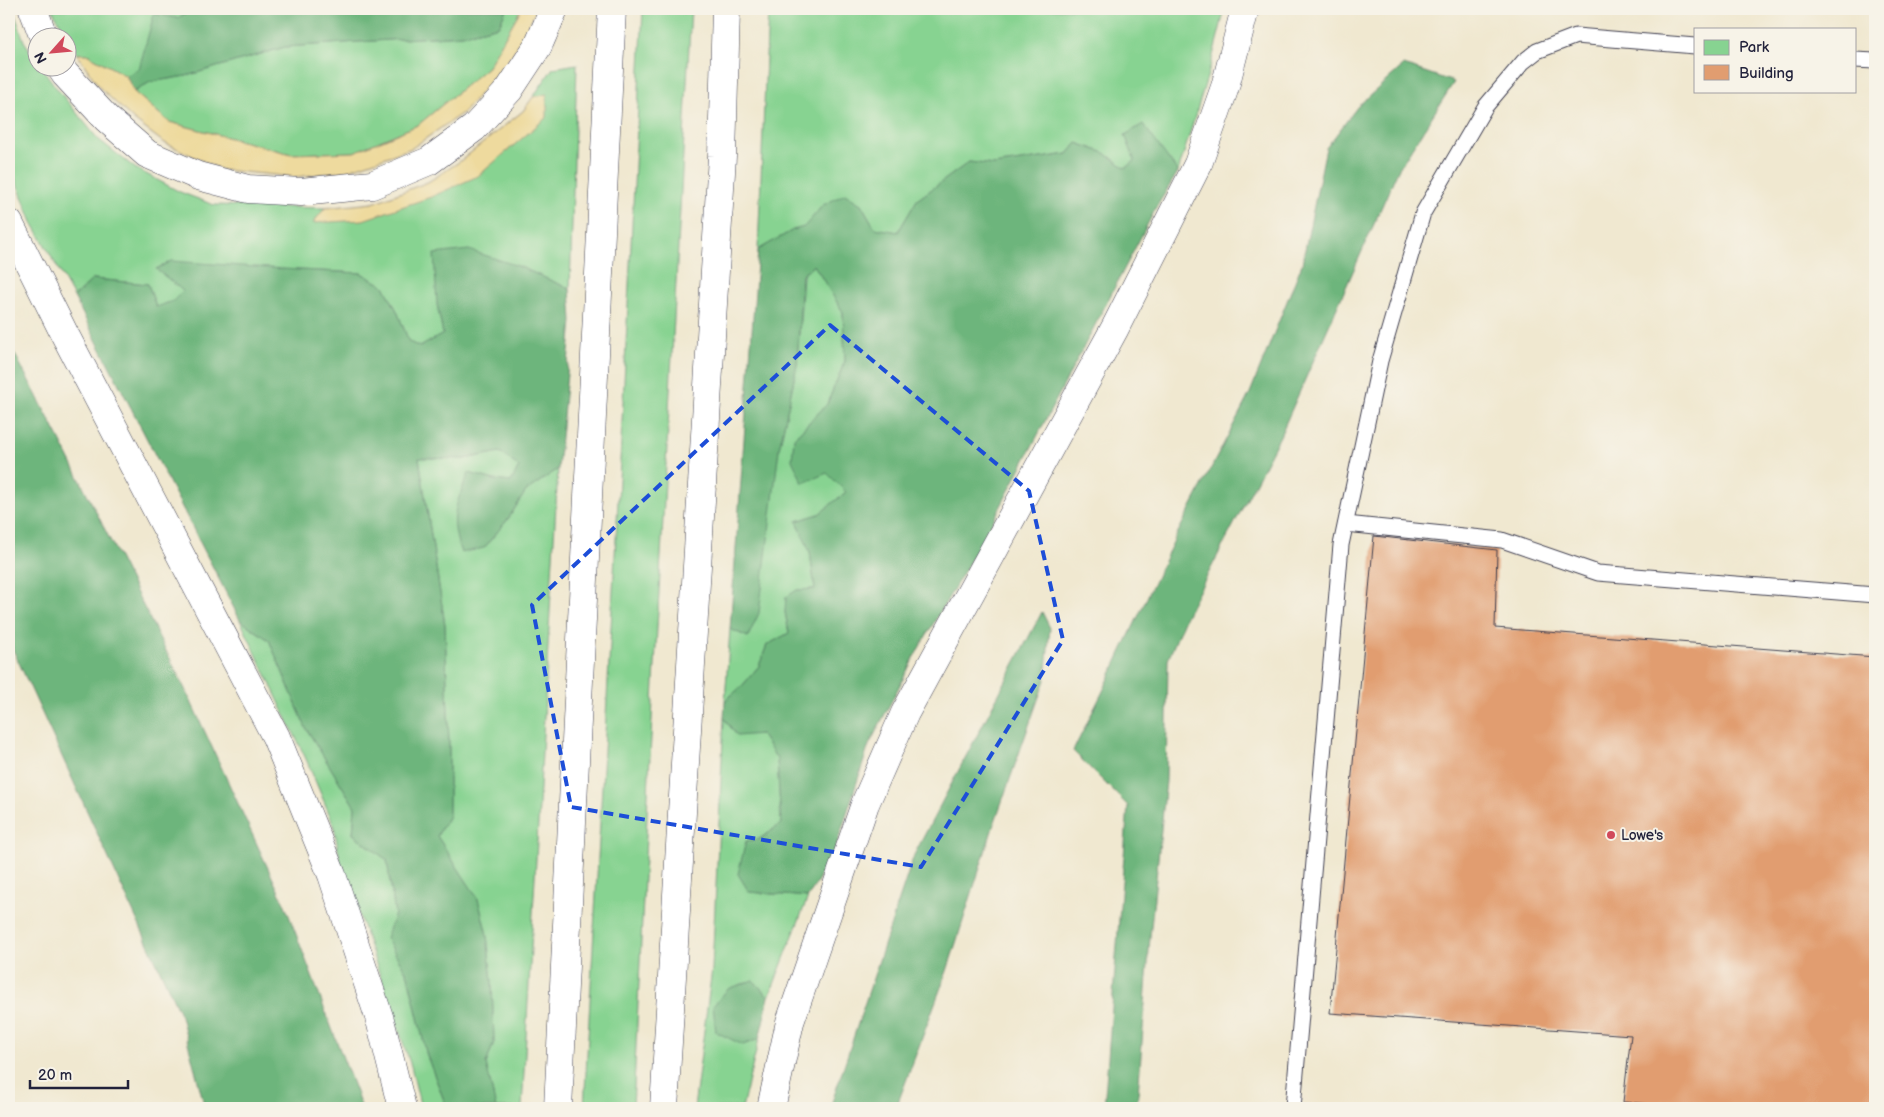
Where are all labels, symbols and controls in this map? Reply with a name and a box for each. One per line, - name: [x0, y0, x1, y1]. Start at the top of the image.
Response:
- north arrow: [28, 28, 78, 78]
- legend: [1694, 28, 1856, 92]
- text: Park: [1739, 38, 1770, 57]
- text: N: [31, 49, 51, 66]
- text: Building: [1739, 64, 1794, 83]
- place label: Lowe's: [1621, 827, 1663, 844]
- marker: Lowe's: [1605, 829, 1617, 841]
- scale bar: [30, 1057, 128, 1089]
- text: 20 m: [38, 1066, 72, 1085]

